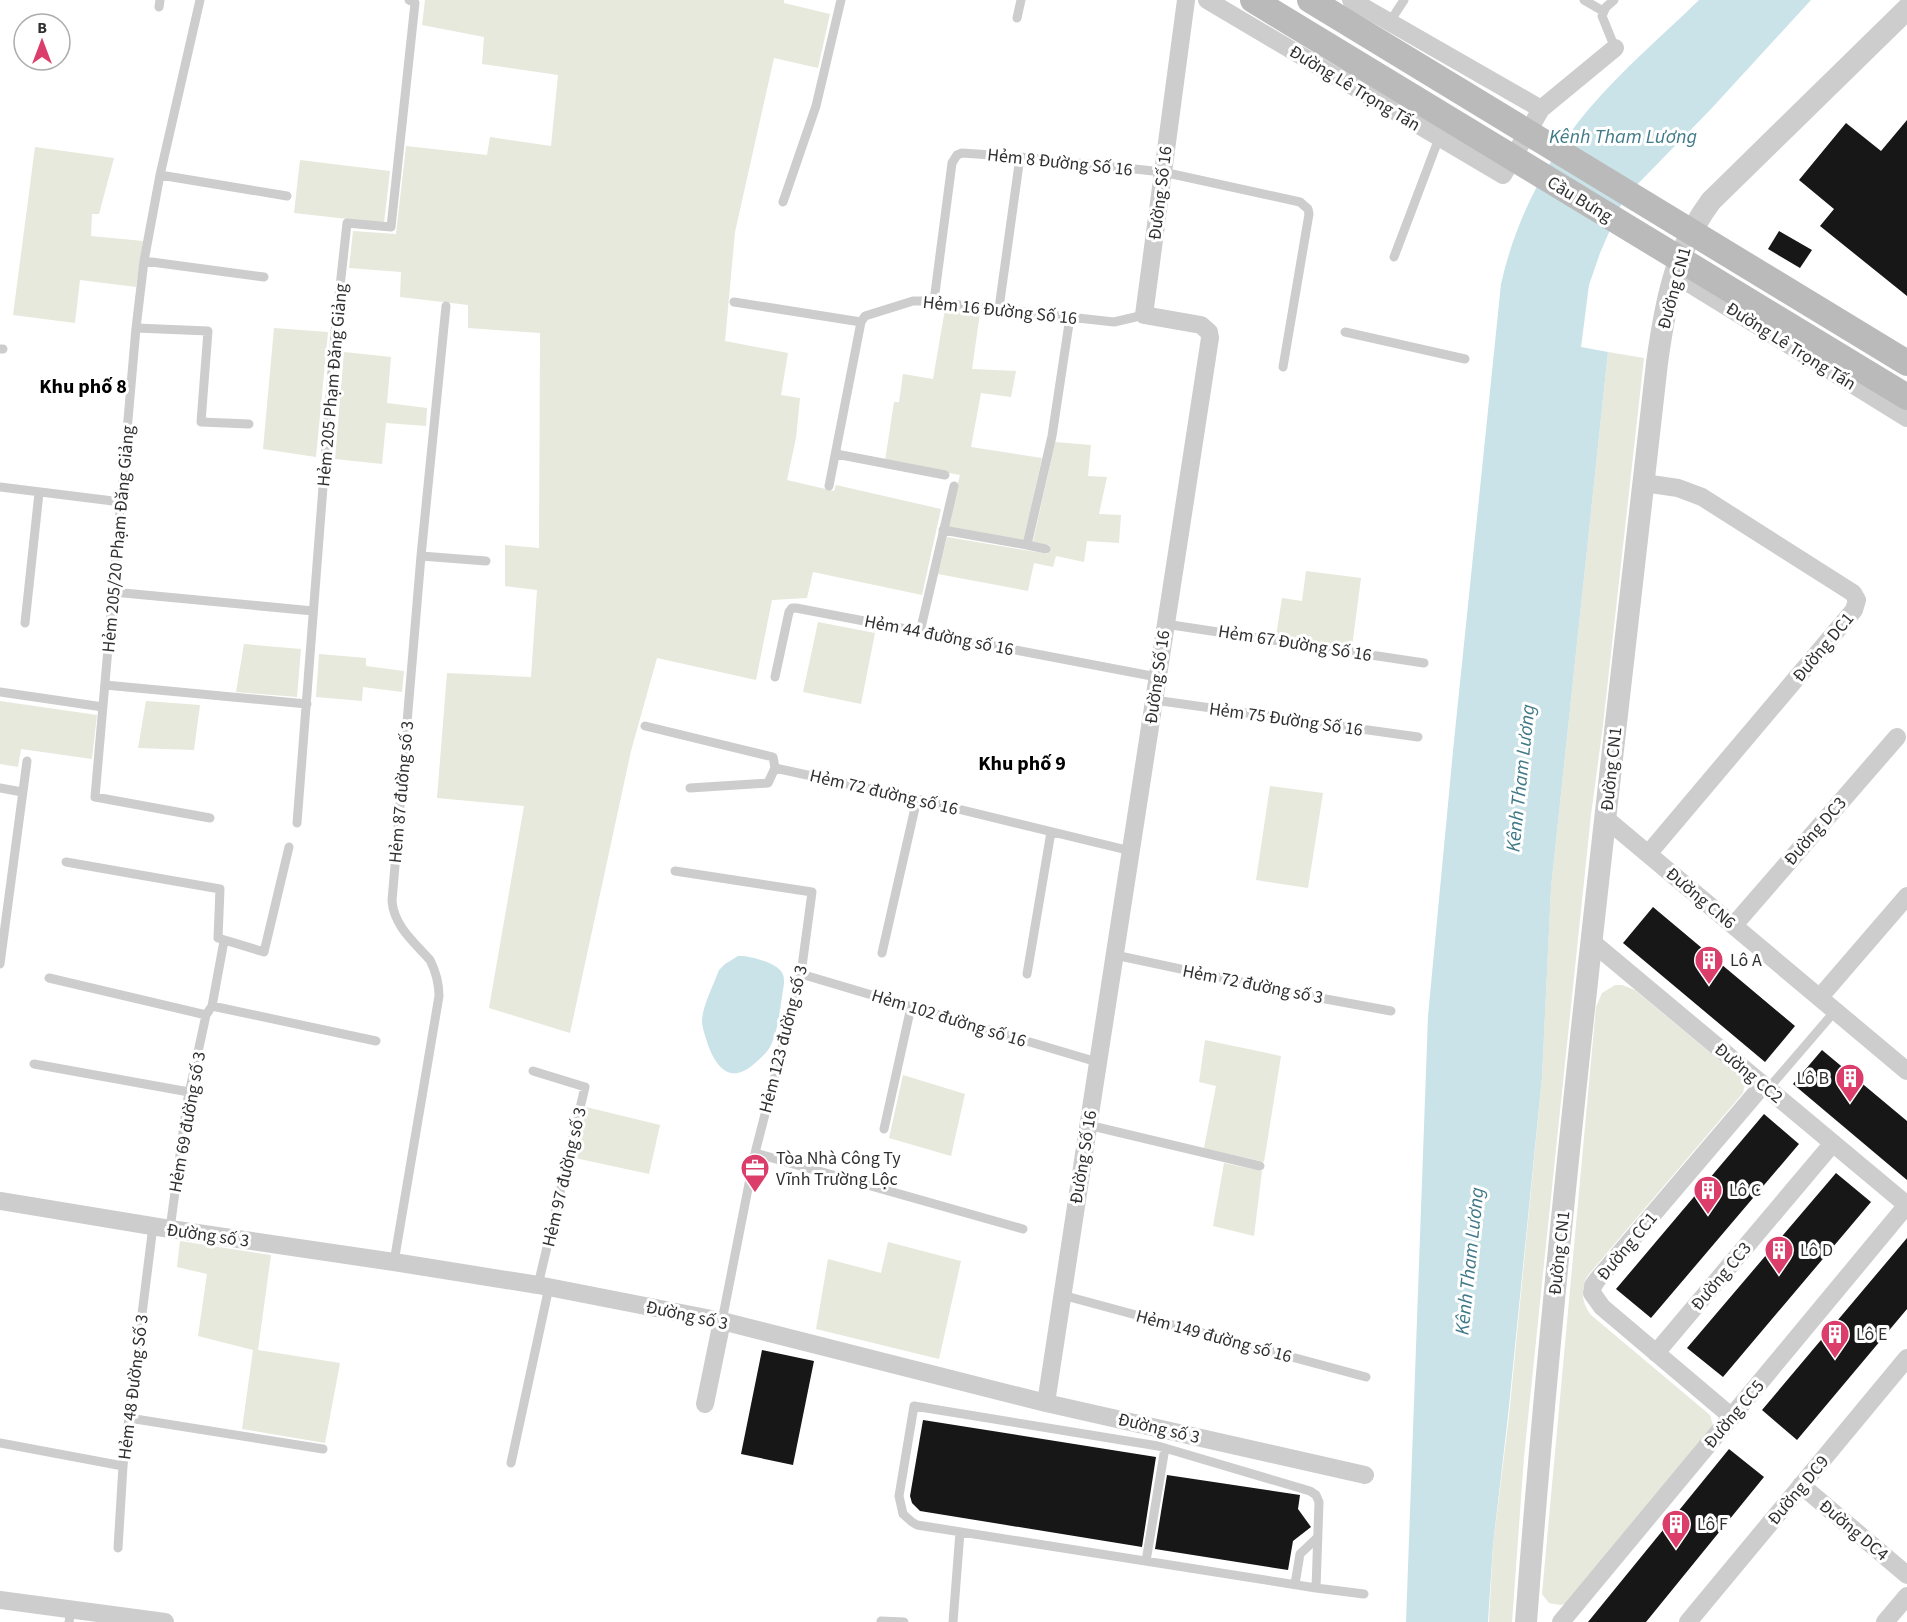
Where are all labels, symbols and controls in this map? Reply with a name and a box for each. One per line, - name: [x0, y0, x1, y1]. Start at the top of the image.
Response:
- north arrow: [12, 12, 72, 72]
- text: B: [37, 17, 47, 39]
- street label: Đường Lê Trọng Tấn: [1284, 39, 1425, 138]
- water label: Kênh Tham Lương: [1549, 123, 1697, 151]
- street label: Hẻm 8 Đường Số 16: [986, 142, 1134, 183]
- street label: Đường Số 16: [1142, 145, 1179, 241]
- street label: Cầu Bưng: [1542, 170, 1617, 229]
- street label: Đường CN1: [1651, 244, 1697, 332]
- street label: Hẻm 205 Phạm Đăng Giảng: [311, 282, 354, 488]
- street label: Hẻm 16 Đường Số 16: [922, 290, 1078, 331]
- street label: Đường Lê Trọng Tấn: [1721, 296, 1861, 396]
- district label: Khu phố 8: [39, 373, 127, 401]
- street label: Hẻm 205/20 Phạm Đăng Giảng: [96, 424, 141, 654]
- street label: Đường DC1: [1787, 607, 1860, 687]
- street label: Hẻm 44 đường số 16: [862, 609, 1016, 662]
- street label: Hẻm 67 Đường Số 16: [1216, 619, 1373, 668]
- street label: Đường Số 16: [1139, 629, 1176, 726]
- street label: Hẻm 75 Đường Số 16: [1207, 696, 1364, 743]
- water label: Kênh Tham Lương: [1499, 703, 1543, 853]
- street label: Hẻm 87 đường số 3: [383, 720, 420, 864]
- street label: Đường CN1: [1595, 726, 1628, 812]
- district label: Khu phố 9: [978, 750, 1066, 778]
- street label: Hẻm 72 đường số 16: [807, 763, 961, 822]
- street label: Đường DC3: [1778, 791, 1852, 871]
- street label: Đường CN6: [1660, 862, 1741, 935]
- building icon: Lô A: [1693, 944, 1725, 986]
- place label: Lô A: [1730, 948, 1762, 973]
- street label: Hẻm 72 đường số 3: [1180, 959, 1325, 1010]
- street label: Hẻm 123 đường số 3: [753, 962, 814, 1116]
- street label: Hẻm 102 đường số 16: [868, 983, 1029, 1054]
- street label: Đường CC2: [1709, 1037, 1788, 1110]
- street label: Hẻm 69 đường số 3: [163, 1050, 212, 1195]
- building icon: Lô B: [1834, 1062, 1866, 1104]
- place label: Lô B: [1797, 1066, 1829, 1091]
- street label: Hẻm 97 đường số 3: [536, 1105, 593, 1249]
- street label: Đường Số 16: [1064, 1108, 1103, 1206]
- place label: Tòa Nhà Công Ty Vĩnh Trường Lộc: [776, 1146, 901, 1192]
- office icon: Tòa Nhà Công Ty Vĩnh Trường Lộc: [739, 1152, 771, 1194]
- building icon: Lô C: [1692, 1174, 1724, 1216]
- place label: Lô C: [1729, 1178, 1761, 1203]
- water label: Kênh Tham Lương: [1448, 1186, 1492, 1336]
- street label: Đường CC1: [1591, 1207, 1663, 1286]
- street label: Đường CN1: [1543, 1210, 1576, 1296]
- street label: Đường số 3: [165, 1217, 251, 1254]
- building icon: Lô D: [1763, 1234, 1795, 1276]
- street label: Đường CC3: [1685, 1237, 1758, 1316]
- place label: Lô D: [1800, 1238, 1833, 1263]
- street label: Đường số 3: [644, 1295, 730, 1336]
- street label: Hẻm 149 đường số 16: [1133, 1304, 1295, 1369]
- street label: Hẻm 48 Đường Số 3: [112, 1313, 155, 1461]
- building icon: Lô E: [1819, 1318, 1851, 1360]
- place label: Lô E: [1856, 1322, 1887, 1347]
- street label: Đường CC5: [1698, 1375, 1771, 1454]
- street label: Đường số 3: [1115, 1407, 1202, 1450]
- street label: Đường DC9: [1762, 1450, 1835, 1530]
- street label: Đường DC4: [1814, 1494, 1894, 1567]
- building icon: Lô F: [1660, 1508, 1692, 1550]
- place label: Lô F: [1697, 1512, 1728, 1537]

